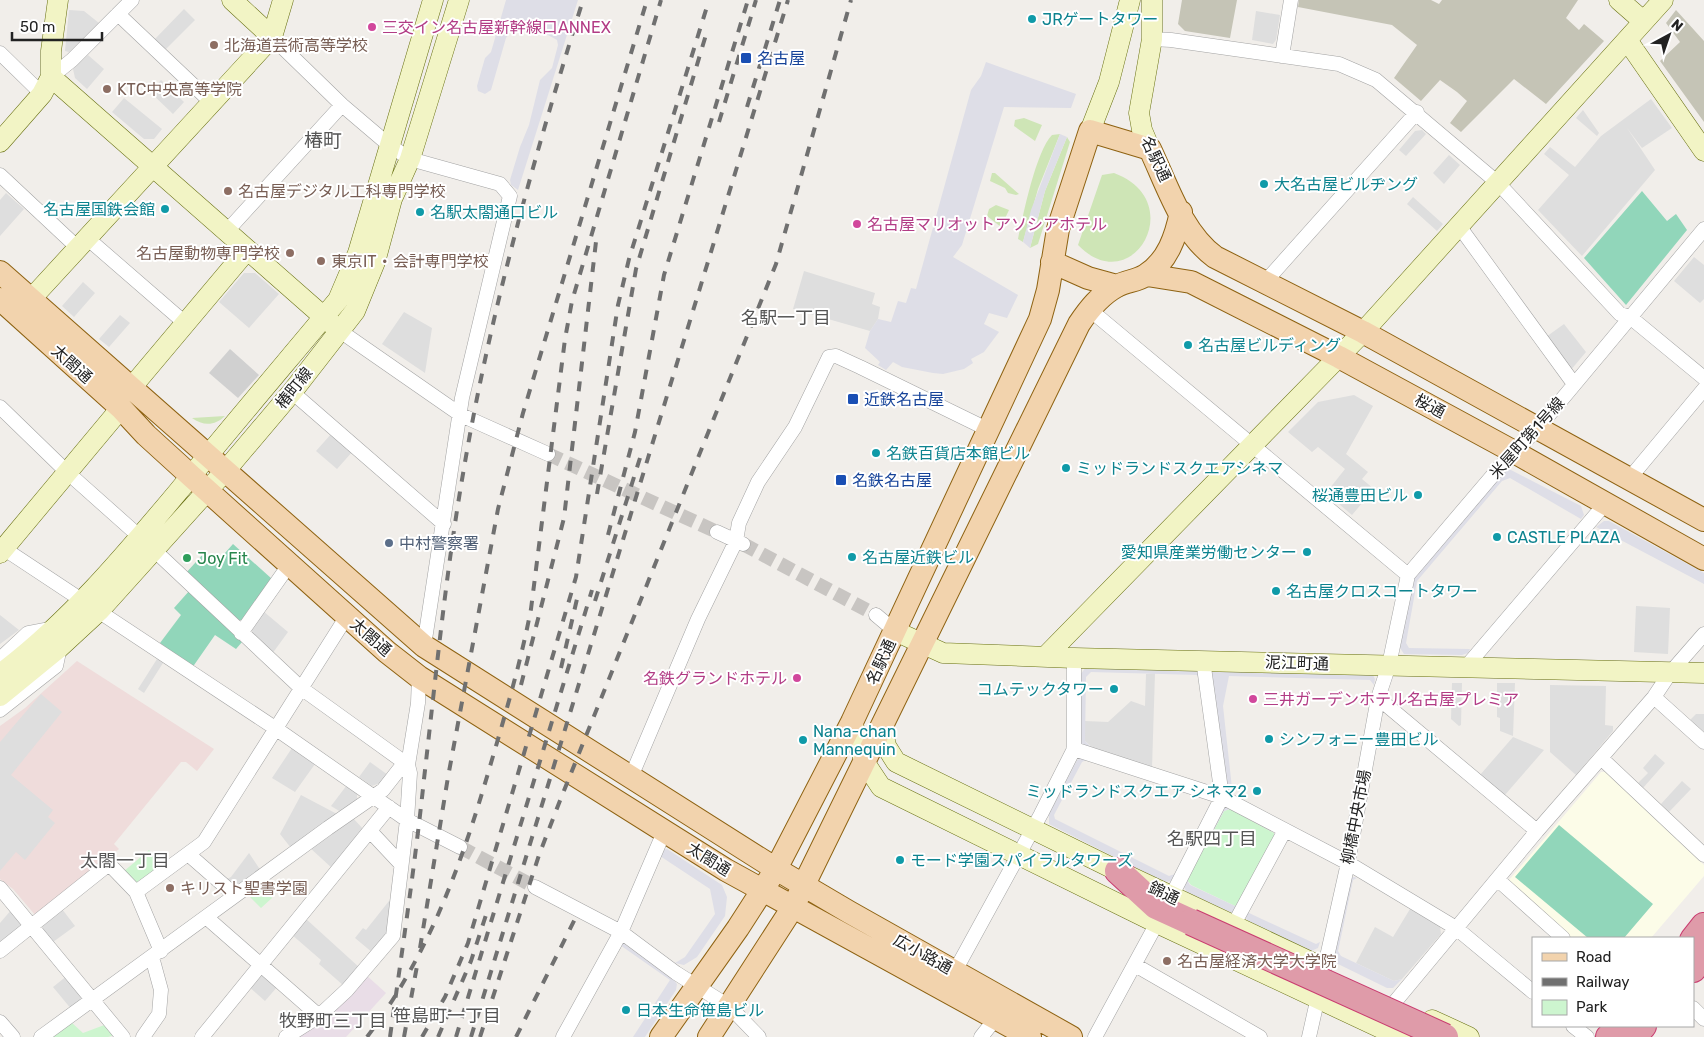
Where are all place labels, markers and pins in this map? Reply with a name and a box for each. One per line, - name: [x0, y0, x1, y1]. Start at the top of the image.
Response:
- place label: JRゲートタワー: [1042, 10, 1159, 29]
- marker: JRゲートタワー: [1026, 13, 1038, 25]
- place label: 三交イン名古屋新幹線口ANNEX: [382, 18, 611, 37]
- marker: 三交イン名古屋新幹線口ANNEX: [366, 21, 378, 33]
- place label: 北海道芸術高等学校: [224, 36, 368, 55]
- marker: 北海道芸術高等学校: [208, 39, 220, 51]
- place label: 名古屋: [757, 49, 805, 68]
- marker: 名古屋: [739, 51, 753, 65]
- place label: KTC中央高等学院: [117, 80, 242, 99]
- marker: KTC中央高等学院: [101, 83, 113, 95]
- place label: 大名古屋ビルヂング: [1274, 175, 1418, 194]
- marker: 大名古屋ビルヂング: [1258, 178, 1270, 190]
- place label: 名古屋デジタル工科専門学校: [238, 182, 446, 201]
- marker: 名古屋デジタル工科専門学校: [222, 185, 234, 197]
- place label: 名古屋国鉄会館: [43, 200, 155, 219]
- marker: 名古屋国鉄会館: [159, 203, 171, 215]
- place label: 名駅太閤通口ビル: [430, 203, 558, 222]
- marker: 名駅太閤通口ビル: [414, 206, 426, 218]
- place label: 名古屋マリオットアソシアホテル: [867, 215, 1107, 234]
- marker: 名古屋マリオットアソシアホテル: [851, 218, 863, 230]
- place label: 名古屋動物専門学校: [136, 244, 280, 263]
- marker: 名古屋動物専門学校: [284, 247, 296, 259]
- place label: 東京IT・会計専門学校: [331, 252, 489, 271]
- marker: 東京IT・会計専門学校: [315, 255, 327, 267]
- place label: 名古屋ビルディング: [1198, 336, 1341, 355]
- marker: 名古屋ビルディング: [1182, 339, 1194, 351]
- place label: 近鉄名古屋: [864, 390, 944, 409]
- marker: 近鉄名古屋: [846, 392, 860, 406]
- place label: 名鉄百貨店本館ビル: [886, 444, 1030, 463]
- marker: 名鉄百貨店本館ビル: [870, 447, 882, 459]
- place label: ミッドランドスクエアシネマ: [1076, 459, 1283, 478]
- marker: ミッドランドスクエアシネマ: [1060, 462, 1072, 474]
- place label: 名鉄名古屋: [852, 471, 932, 490]
- marker: 名鉄名古屋: [834, 473, 848, 487]
- place label: 桜通豊田ビル: [1312, 486, 1408, 505]
- marker: 桜通豊田ビル: [1412, 489, 1424, 501]
- place label: CASTLE PLAZA: [1507, 528, 1620, 547]
- marker: CASTLE PLAZA: [1491, 531, 1503, 543]
- place label: 中村警察署: [399, 534, 479, 553]
- marker: 中村警察署: [383, 537, 395, 549]
- place label: 愛知県産業労働センター: [1121, 543, 1297, 562]
- marker: 愛知県産業労働センター: [1301, 546, 1313, 558]
- place label: 名古屋近鉄ビル: [862, 548, 974, 567]
- place label: Joy Fit: [197, 549, 248, 568]
- marker: 名古屋近鉄ビル: [846, 551, 858, 563]
- marker: Joy Fit: [181, 552, 193, 564]
- place label: 名古屋クロスコートタワー: [1286, 582, 1478, 601]
- marker: 名古屋クロスコートタワー: [1270, 585, 1282, 597]
- place label: 名鉄グランドホテル: [643, 669, 787, 688]
- marker: 名鉄グランドホテル: [791, 672, 803, 684]
- place label: コムテックタワー: [977, 680, 1104, 699]
- marker: コムテックタワー: [1108, 683, 1120, 695]
- place label: 三井ガーデンホテル名古屋プレミア: [1263, 690, 1519, 709]
- marker: 三井ガーデンホテル名古屋プレミア: [1247, 693, 1259, 705]
- place label: Nana-chan Mannequin: [813, 722, 896, 759]
- place label: シンフォニー豊田ビル: [1279, 730, 1439, 749]
- marker: シンフォニー豊田ビル: [1263, 733, 1275, 745]
- marker: Nana-chan Mannequin: [797, 734, 809, 746]
- place label: ミッドランドスクエア シネマ2: [1026, 782, 1247, 801]
- marker: ミッドランドスクエア シネマ2: [1251, 785, 1263, 797]
- place label: モード学園スパイラルタワーズ: [910, 851, 1133, 870]
- marker: モード学園スパイラルタワーズ: [894, 854, 906, 866]
- place label: キリスト聖書学園: [180, 879, 308, 898]
- marker: キリスト聖書学園: [164, 882, 176, 894]
- place label: 名古屋経済大学大学院: [1177, 952, 1337, 971]
- marker: 名古屋経済大学大学院: [1161, 955, 1173, 967]
- place label: 日本生命笹島ビル: [636, 1001, 764, 1020]
- marker: 日本生命笹島ビル: [620, 1004, 632, 1016]

